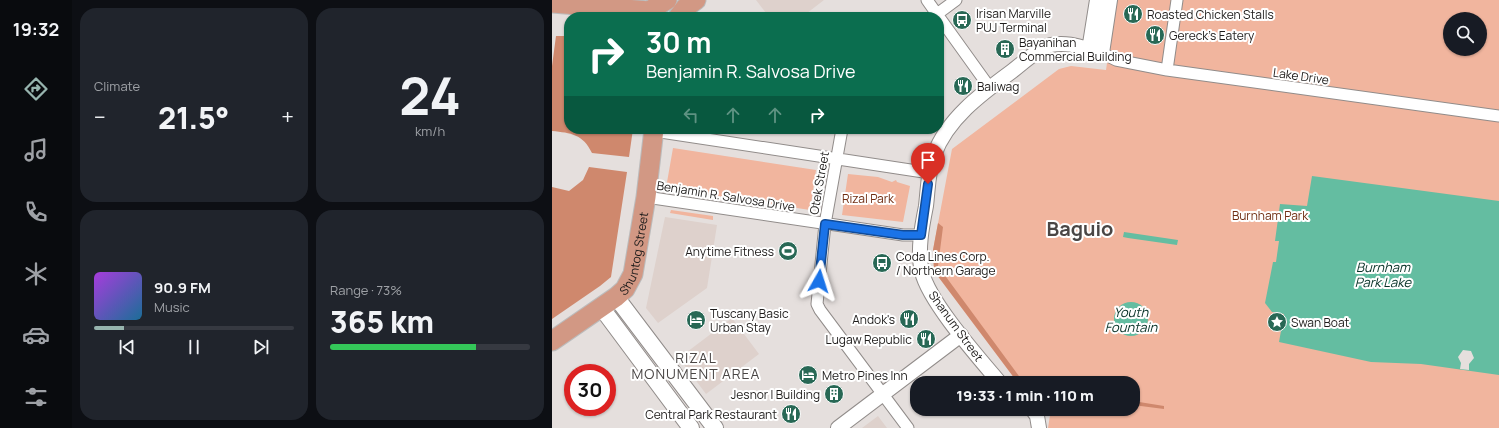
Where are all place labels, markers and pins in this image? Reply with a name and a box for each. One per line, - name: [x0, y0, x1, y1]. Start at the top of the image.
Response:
- restaurant icon: Roasted Chicken Stalls: [1122, 3, 1144, 25]
- place label: Irisan Marville PUJ Terminal: [976, 5, 1051, 36]
- place label: Roasted Chicken Stalls: [1147, 6, 1274, 23]
- bus stop icon: Irisan Marville PUJ Terminal: [951, 9, 973, 31]
- restaurant icon: Gereck's Eatery: [1144, 24, 1166, 46]
- place label: Gereck's Eatery: [1169, 27, 1255, 44]
- place label: Bayanihan Commercial Building: [1019, 34, 1132, 65]
- building icon: Bayanihan Commercial Building: [994, 38, 1016, 60]
- restaurant icon: Baliwag: [952, 75, 974, 97]
- place label: Baliwag: [977, 78, 1019, 95]
- pin: [911, 143, 945, 184]
- sports icon: Anytime Fitness: [777, 240, 799, 262]
- place label: Anytime Fitness: [685, 243, 774, 260]
- place label: Coda Lines Corp. / Northern Garage: [896, 248, 996, 279]
- bus stop icon: Coda Lines Corp. / Northern Garage: [871, 252, 893, 274]
- place label: Tuscany Basic Urban Stay: [710, 305, 789, 336]
- restaurant icon: Andok's: [898, 308, 920, 330]
- hotel icon: Tuscany Basic Urban Stay: [685, 309, 707, 331]
- place label: Andok's: [852, 311, 895, 328]
- place icon: Swan Boat: [1266, 311, 1288, 333]
- place label: Swan Boat: [1291, 314, 1350, 331]
- restaurant icon: Lugaw Republic: [915, 328, 937, 350]
- place label: Lugaw Republic: [826, 331, 912, 348]
- hotel icon: Metro Pines Inn: [797, 364, 819, 386]
- place label: Metro Pines Inn: [822, 367, 908, 384]
- building icon: Jesnor I Building: [823, 383, 845, 405]
- place label: Jesnor I Building: [731, 386, 820, 403]
- restaurant icon: Central Park Restaurant: [780, 403, 802, 425]
- place label: Central Park Restaurant: [645, 406, 777, 423]

